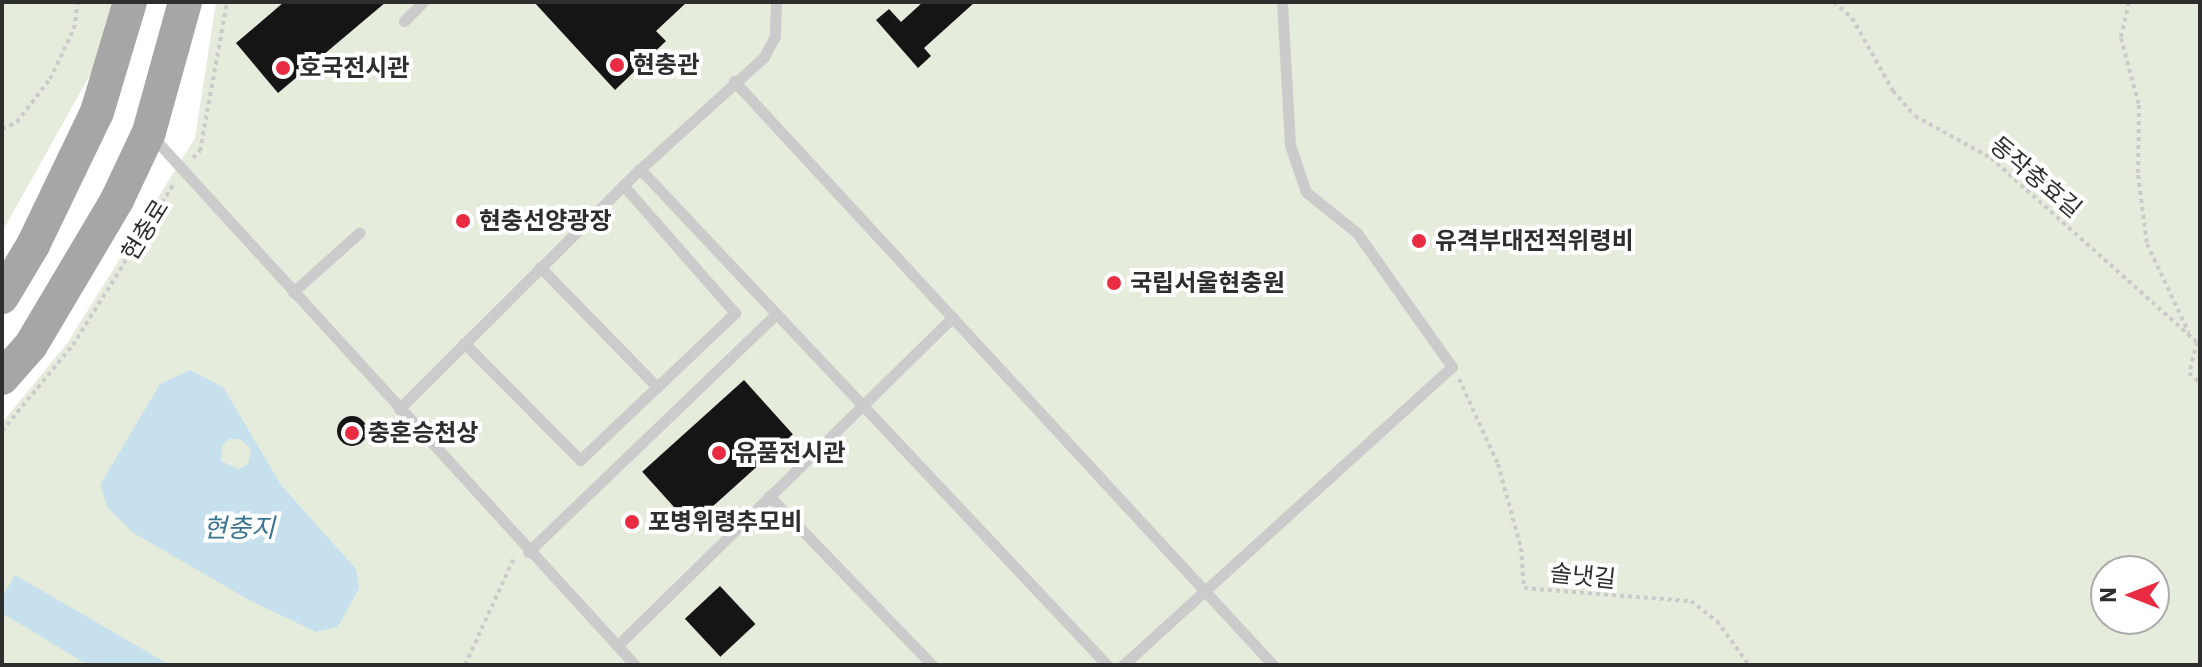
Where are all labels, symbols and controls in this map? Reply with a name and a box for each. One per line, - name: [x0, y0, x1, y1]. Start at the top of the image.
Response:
- place label: 현충관: [633, 51, 699, 79]
- place label: 호국전시관: [299, 54, 409, 82]
- marker: 현충관: [608, 56, 626, 74]
- marker: 호국전시관: [274, 59, 292, 77]
- street label: 동작충효길: [1984, 130, 2088, 224]
- street label: 현충로: [115, 194, 175, 266]
- place label: 현충선양광장: [479, 207, 611, 235]
- marker: 현충선양광장: [454, 212, 472, 230]
- place label: 유격부대전적위령비: [1435, 227, 1634, 255]
- marker: 유격부대전적위령비: [1410, 232, 1428, 250]
- place label: 국립서울현충원: [1130, 269, 1285, 297]
- marker: 국립서울현충원: [1105, 274, 1123, 292]
- place label: 충혼승천상: [368, 419, 478, 447]
- marker: 충혼승천상: [343, 424, 361, 442]
- place label: 유품전시관: [735, 439, 845, 467]
- marker: 유품전시관: [710, 444, 728, 462]
- place label: 포병위령추모비: [648, 508, 803, 536]
- water label: 현충지: [203, 512, 275, 544]
- marker: 포병위령추모비: [623, 513, 641, 531]
- north arrow: [2090, 555, 2170, 635]
- street label: 솔냇길: [1549, 558, 1617, 594]
- text: N: [2093, 587, 2122, 603]

